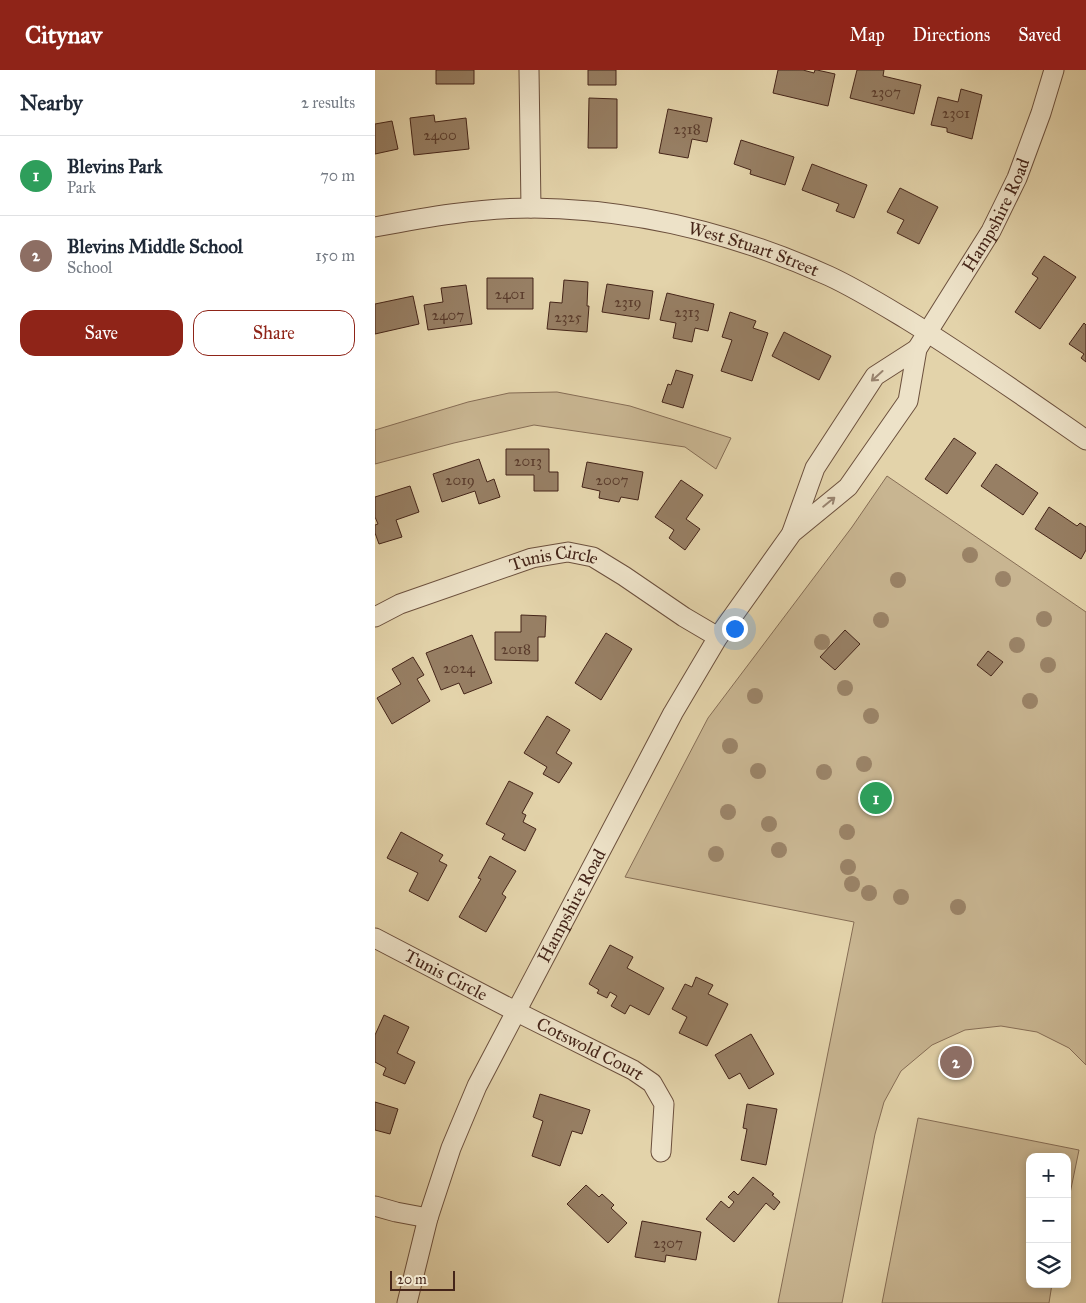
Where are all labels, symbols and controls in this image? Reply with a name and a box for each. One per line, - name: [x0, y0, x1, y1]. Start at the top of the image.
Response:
- text: Citynav: [25, 20, 102, 50]
- text: Map: [849, 24, 885, 46]
- text: Directions: [913, 24, 990, 46]
- text: Saved: [1018, 24, 1061, 46]
- house number: 2307: [871, 83, 901, 101]
- text: Nearby: [20, 90, 83, 116]
- text: 2 results: [301, 93, 355, 112]
- house number: 2301: [942, 104, 970, 122]
- house number: 2318: [673, 120, 701, 138]
- house number: 2400: [423, 126, 457, 144]
- text: Blevins Park: [67, 155, 163, 178]
- street label: Hampshire Road: [957, 155, 1034, 276]
- text: 1: [33, 166, 39, 185]
- text: 70 m: [320, 166, 355, 185]
- text: Park: [67, 178, 96, 197]
- street label: West Stuart Street: [686, 217, 823, 281]
- text: Blevins Middle School: [67, 235, 243, 258]
- text: 2: [32, 246, 40, 265]
- text: 150 m: [315, 246, 355, 265]
- text: School: [67, 258, 112, 277]
- house number: 2401: [495, 285, 525, 303]
- house number: 2319: [614, 293, 642, 311]
- house number: 2313: [674, 303, 700, 321]
- house number: 2407: [432, 306, 464, 324]
- house number: 2325: [554, 308, 582, 326]
- button: Save: [20, 310, 183, 356]
- button: Share: [193, 310, 355, 356]
- one-way arrow: [871, 370, 884, 381]
- house number: 2013: [514, 452, 542, 470]
- house number: 2019: [445, 471, 475, 489]
- house number: 2007: [596, 471, 628, 489]
- one-way arrow: [823, 496, 836, 507]
- street label: Tunis Circle: [506, 541, 603, 576]
- your location: [722, 616, 748, 642]
- house number: 2018: [501, 640, 531, 658]
- house number: 2024: [443, 659, 476, 677]
- pin: 1: [860, 779, 892, 817]
- street label: Hampshire Road: [533, 845, 611, 966]
- street label: Tunis Circle: [401, 944, 491, 1006]
- street label: Cotswold Court: [533, 1013, 649, 1086]
- pin: 2: [940, 1043, 972, 1081]
- map controls: [1026, 1153, 1071, 1288]
- button: +: [1026, 1153, 1071, 1198]
- button: −: [1026, 1198, 1071, 1243]
- house number: 2307: [653, 1234, 683, 1252]
- button: layers: [1026, 1243, 1071, 1288]
- scale bar: [390, 1268, 455, 1291]
- text: 20 m: [397, 1271, 427, 1288]

